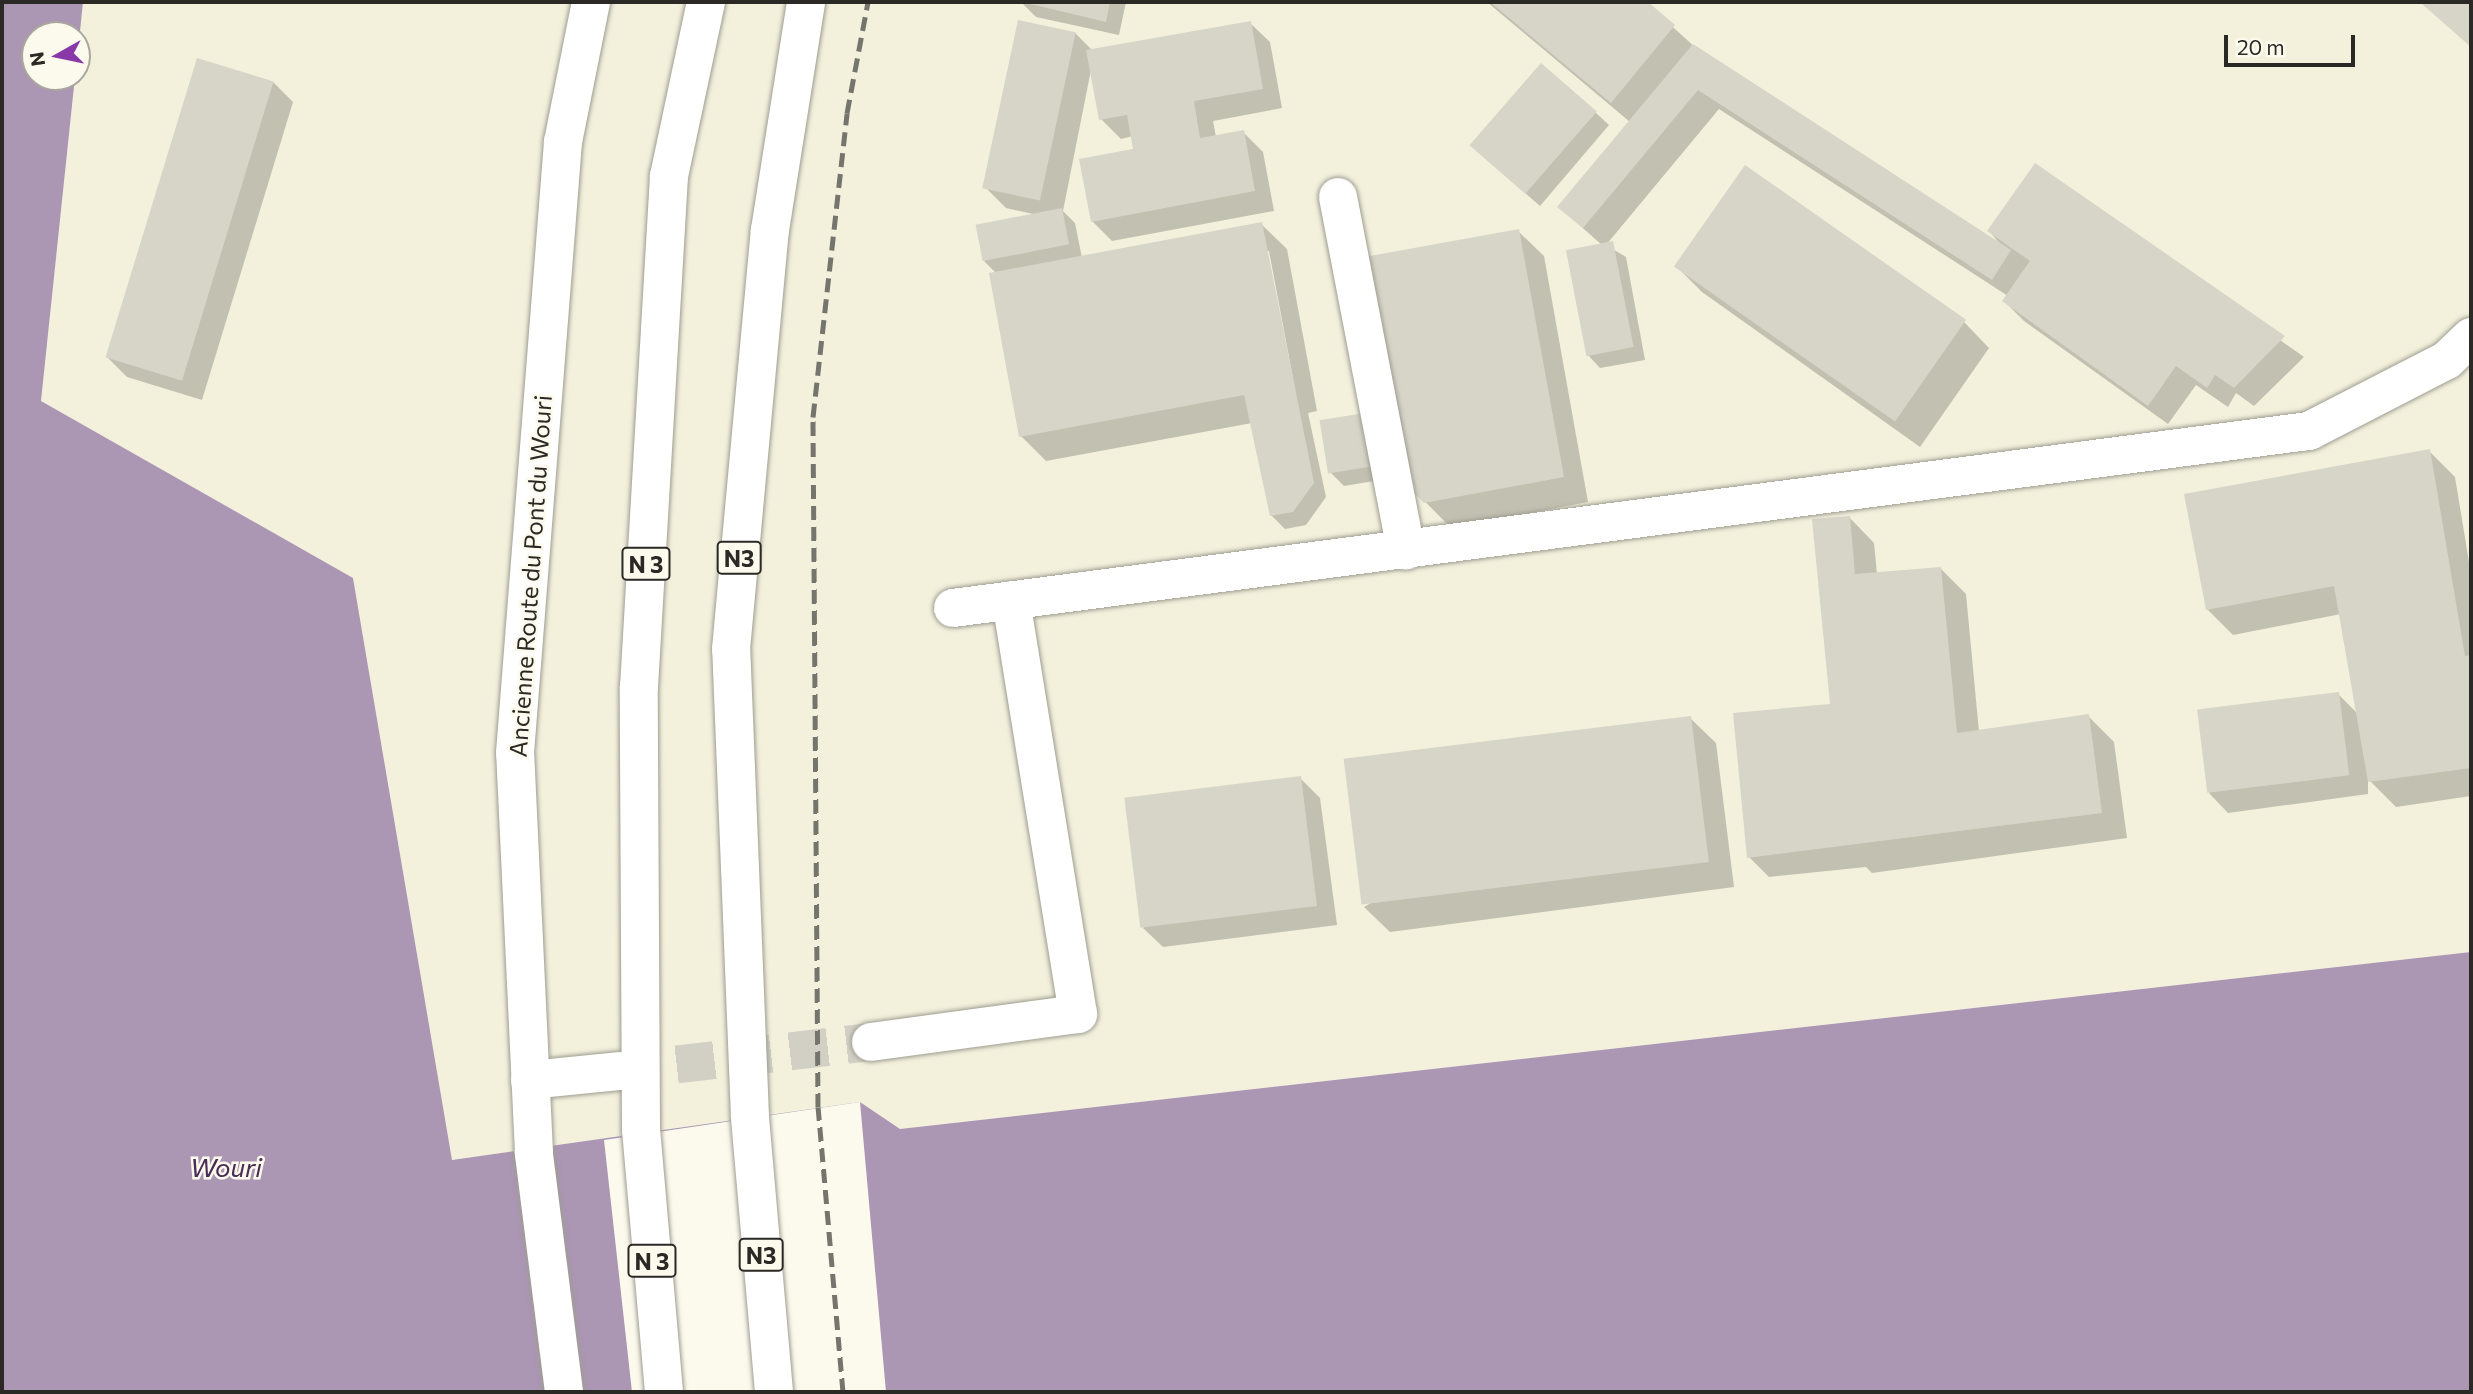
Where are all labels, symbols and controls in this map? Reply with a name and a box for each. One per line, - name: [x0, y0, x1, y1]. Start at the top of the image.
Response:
- north arrow: [21, 21, 91, 91]
- scale bar: [2228, 21, 2359, 65]
- text: 20 m: [2237, 34, 2285, 59]
- text: N: [24, 50, 49, 68]
- street label: Ancienne Route du Pont du Wouri: [503, 394, 557, 758]
- road number: N3: [716, 538, 762, 578]
- road number: N 3: [620, 544, 672, 584]
- water label: Wouri: [190, 1151, 262, 1183]
- road number: N3: [738, 1236, 784, 1274]
- road number: N 3: [626, 1242, 678, 1280]

